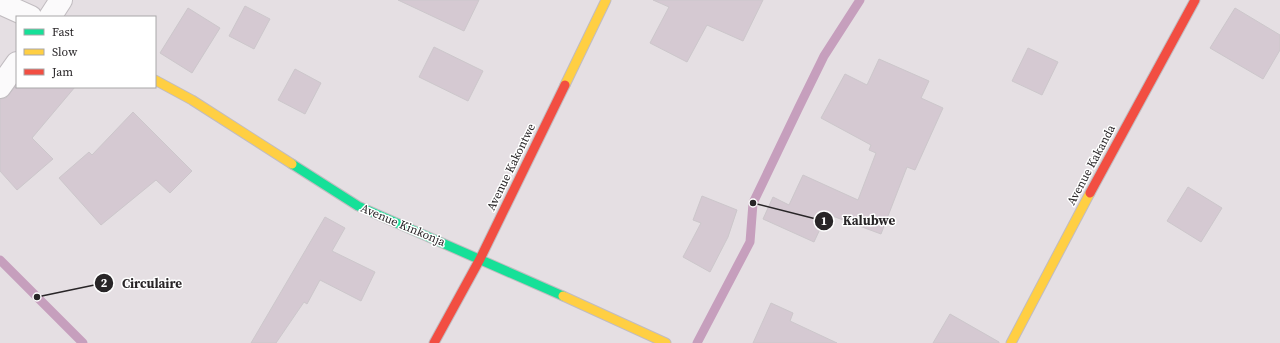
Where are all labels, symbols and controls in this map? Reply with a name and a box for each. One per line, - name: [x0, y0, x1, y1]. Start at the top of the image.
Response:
- legend: [16, 16, 156, 88]
- text: Fast: [52, 24, 74, 40]
- text: Slow: [52, 44, 78, 60]
- text: Jam: [51, 64, 73, 80]
- street label: Avenue Kakontwe: [483, 121, 539, 213]
- street label: Avenue Kakanda: [1063, 121, 1119, 208]
- street label: Avenue Kinkonja: [358, 200, 449, 250]
- callout: Kalubwe: [814, 208, 903, 233]
- text: Kalubwe: [843, 212, 895, 229]
- text: 1: [821, 213, 827, 229]
- callout: Circulaire: [94, 271, 190, 296]
- text: 2: [101, 275, 108, 291]
- text: Circulaire: [122, 275, 182, 292]

